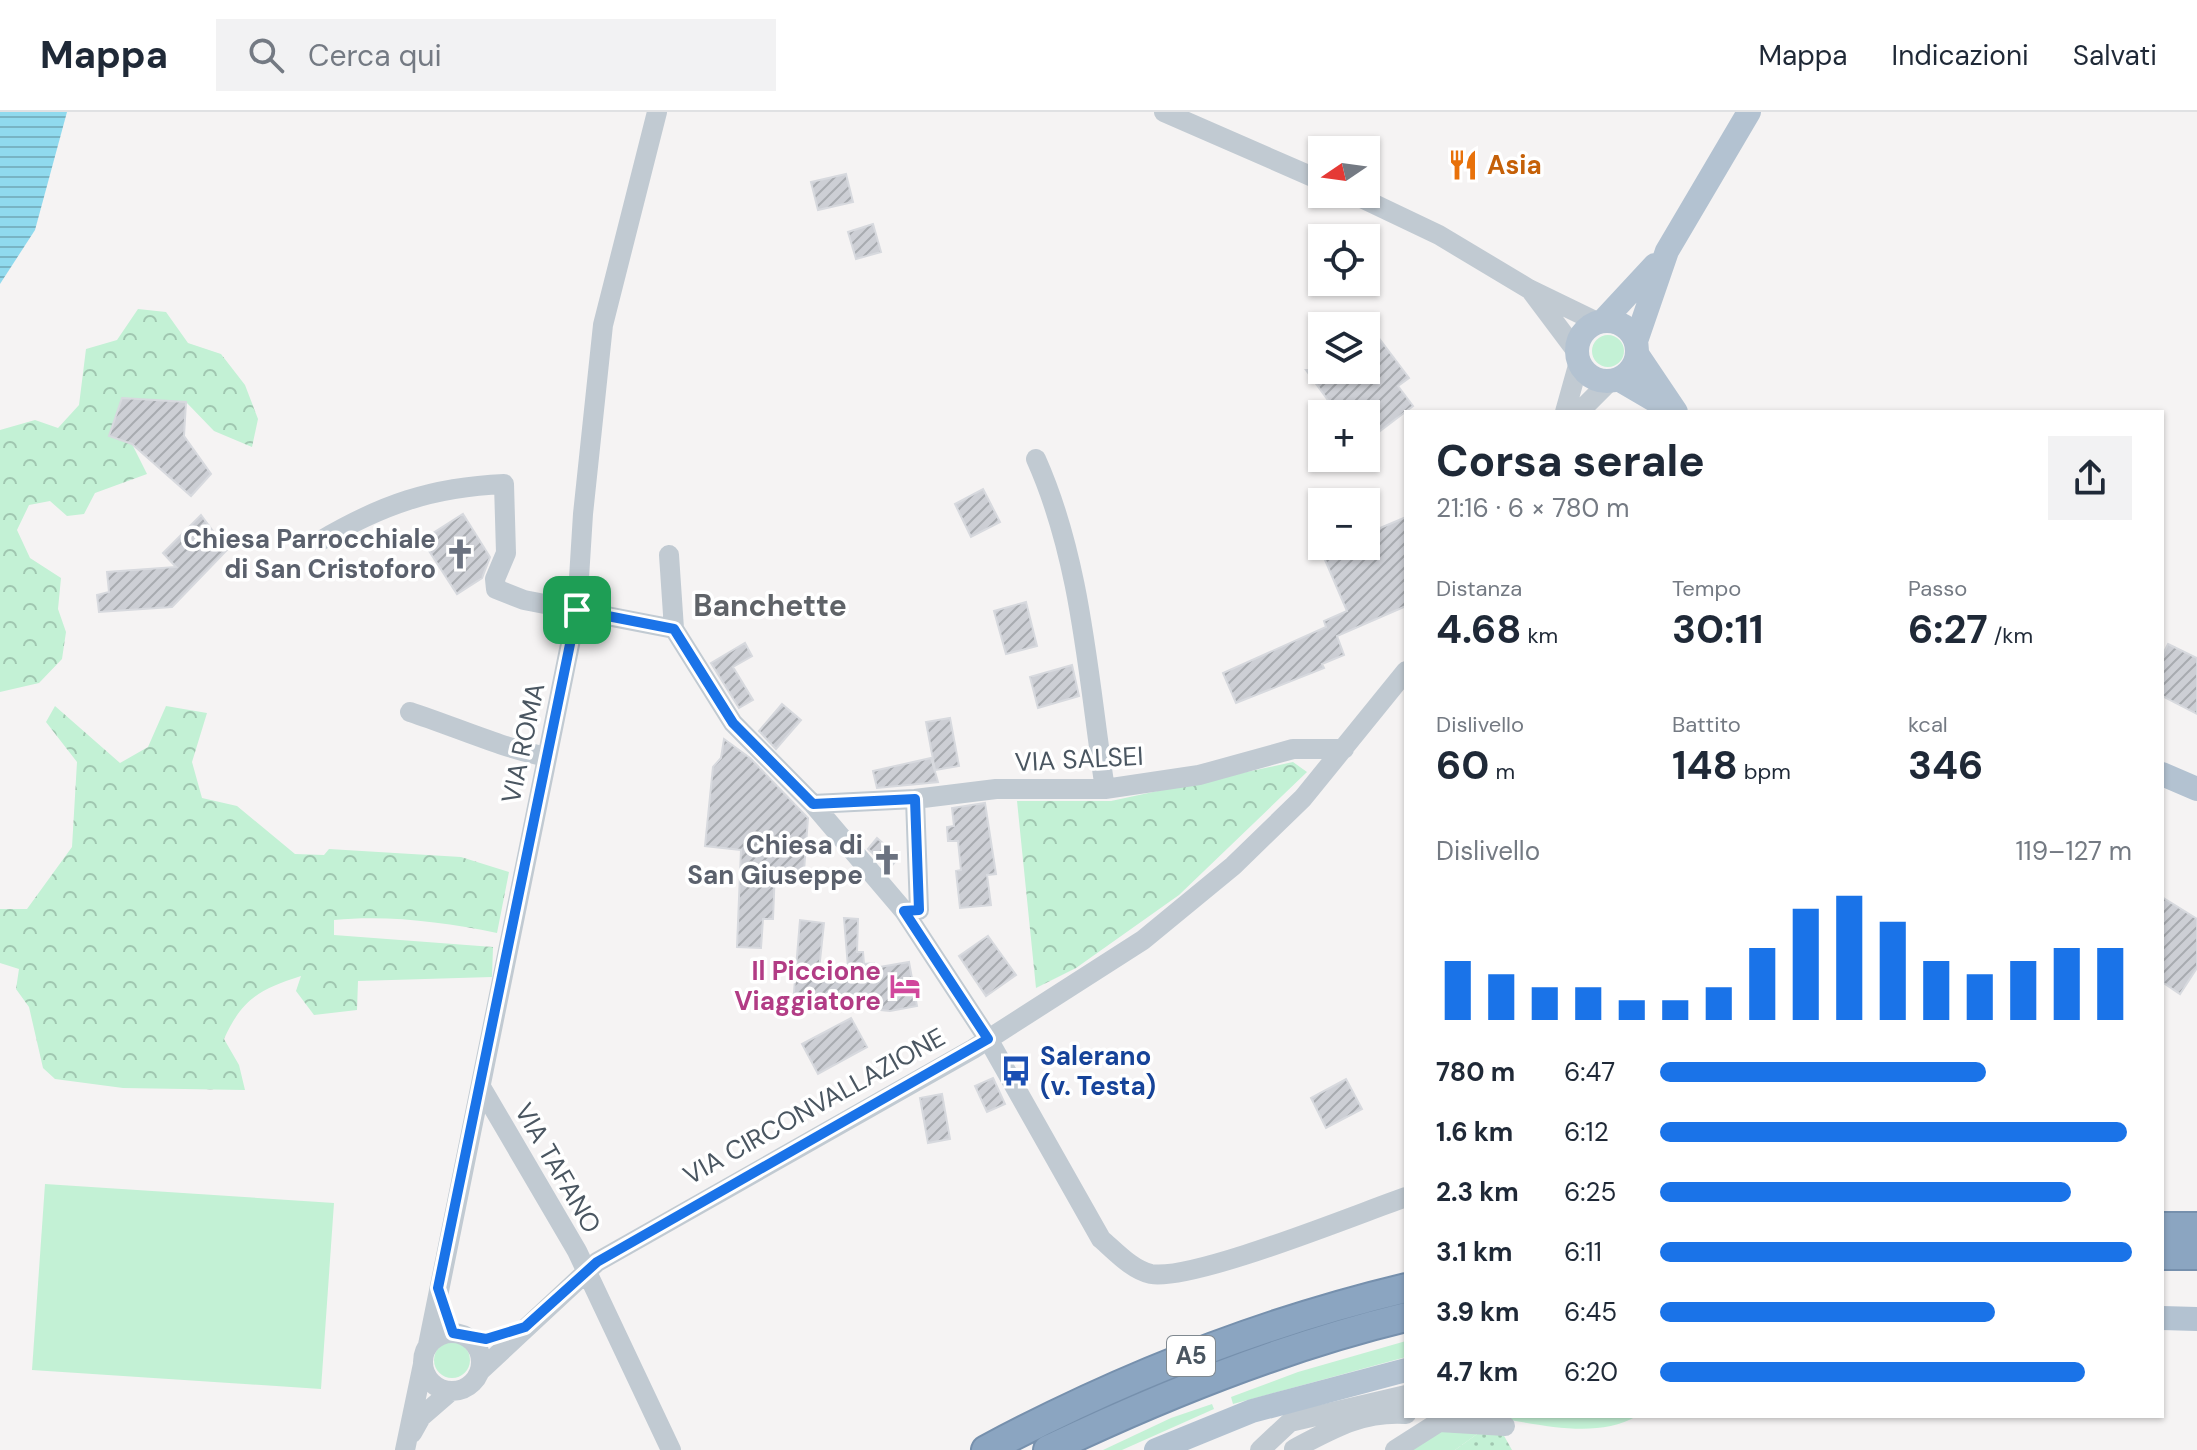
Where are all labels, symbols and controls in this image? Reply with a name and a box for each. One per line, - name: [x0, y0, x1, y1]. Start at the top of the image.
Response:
- search box: [216, 19, 776, 91]
- text: Mappa: [40, 30, 168, 80]
- icon: search: [244, 33, 288, 77]
- text: Cerca qui: [308, 36, 442, 75]
- text: Mappa: [1759, 37, 1848, 74]
- text: Indicazioni: [1892, 37, 2029, 74]
- text: Salvati: [2073, 37, 2157, 74]
- north arrow: [1308, 136, 1380, 208]
- map controls: [1308, 136, 1380, 560]
- restaurant icon: Asia: [1446, 148, 1480, 182]
- place label: Asia: [1487, 148, 1542, 182]
- button: locate: [1308, 224, 1380, 296]
- button: layers: [1308, 312, 1380, 384]
- button: +: [1308, 400, 1380, 472]
- text: Corsa serale: [1436, 432, 1705, 490]
- button: share: [2048, 436, 2132, 520]
- button: −: [1308, 488, 1380, 560]
- text: 21:16 · 6 × 780 m: [1436, 491, 1629, 525]
- place label: Chiesa Parrocchiale di San Cristoforo: [183, 522, 436, 586]
- church icon: Chiesa Parrocchiale di San Cristoforo: [443, 537, 477, 571]
- text: Distanza: [1436, 574, 1522, 603]
- text: Tempo: [1672, 574, 1741, 603]
- text: Passo: [1908, 574, 1967, 603]
- pin: [543, 576, 611, 644]
- district label: Banchette: [693, 586, 847, 625]
- icon: arrive: [555, 588, 599, 632]
- text: 4.68: [1436, 603, 1522, 655]
- text: 30:11: [1672, 603, 1764, 655]
- text: 6:27: [1908, 603, 1988, 655]
- text: km: [1522, 621, 1558, 650]
- text: /km: [1988, 621, 2033, 650]
- street label: VIA ROMA: [494, 680, 552, 806]
- text: Dislivello: [1436, 710, 1524, 739]
- text: Battito: [1672, 710, 1741, 739]
- text: kcal: [1908, 710, 1948, 739]
- street label: VIA SALSEI: [1014, 739, 1144, 779]
- text: 60: [1436, 739, 1490, 791]
- text: 148: [1672, 739, 1738, 791]
- text: 346: [1908, 739, 1983, 791]
- text: m: [1490, 757, 1515, 786]
- text: bpm: [1738, 757, 1791, 786]
- place label: Chiesa di San Giuseppe: [687, 828, 863, 892]
- text: Dislivello: [1436, 834, 1540, 868]
- text: 119–127 m: [2015, 834, 2132, 868]
- church icon: Chiesa di San Giuseppe: [870, 843, 904, 877]
- place label: Il Piccione Viaggiatore: [734, 954, 881, 1018]
- hotel icon: Il Piccione Viaggiatore: [888, 969, 922, 1003]
- street label: VIA CIRCONVALLAZIONE: [677, 1020, 951, 1192]
- place label: Salerano (v. Testa): [1040, 1039, 1156, 1103]
- bus stop icon: Salerano (v. Testa): [999, 1054, 1033, 1088]
- text: 780 m: [1436, 1055, 1515, 1089]
- text: 6:47: [1564, 1055, 1615, 1089]
- street label: VIA TAFANO: [507, 1097, 609, 1239]
- text: 1.6 km: [1436, 1115, 1513, 1149]
- text: 6:12: [1564, 1115, 1609, 1149]
- text: 2.3 km: [1436, 1175, 1519, 1209]
- text: 6:25: [1564, 1175, 1616, 1209]
- text: 3.1 km: [1436, 1235, 1512, 1269]
- text: 6:11: [1564, 1235, 1602, 1269]
- text: 3.9 km: [1436, 1295, 1520, 1329]
- text: 6:45: [1564, 1295, 1617, 1329]
- road number: A5: [1167, 1336, 1215, 1376]
- text: 4.7 km: [1436, 1355, 1518, 1389]
- text: 6:20: [1564, 1355, 1618, 1389]

